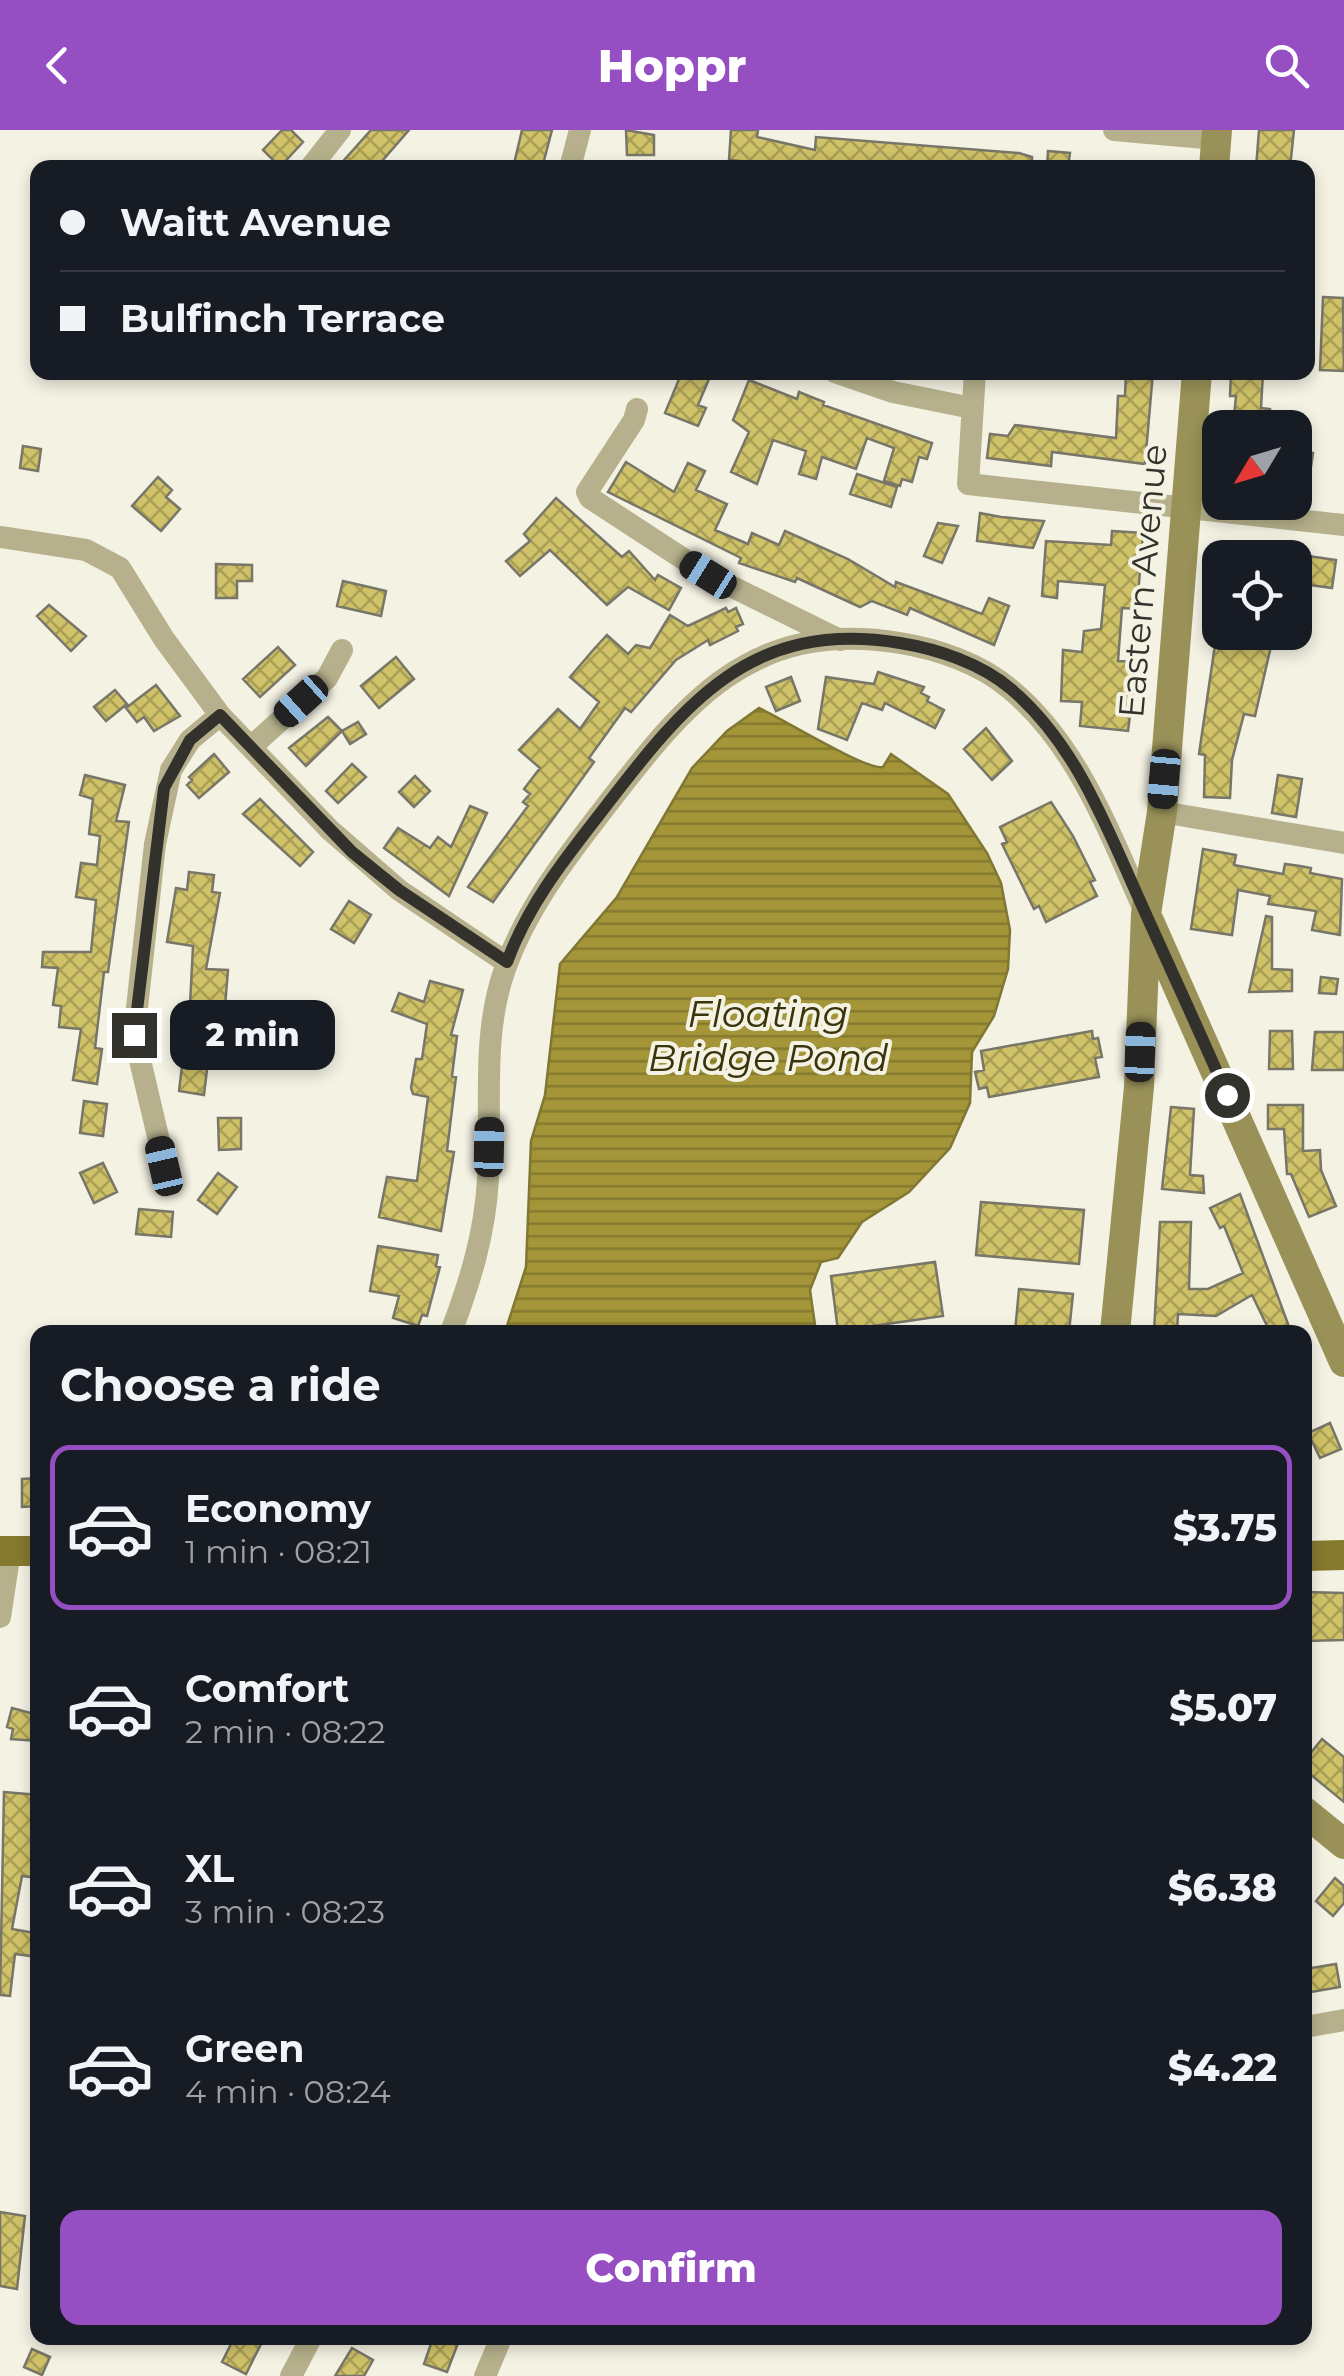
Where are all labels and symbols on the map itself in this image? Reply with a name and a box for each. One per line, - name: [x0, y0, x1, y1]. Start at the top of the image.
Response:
- north arrow: [1202, 410, 1312, 520]
- street label: Eastern Avenue: [1109, 442, 1176, 719]
- car: [675, 546, 741, 604]
- car: [269, 670, 333, 732]
- car: [1146, 748, 1182, 810]
- water label: Floating Bridge Pond: [648, 990, 889, 1081]
- callout: 2 min: [169, 1000, 334, 1070]
- route end: [112, 1013, 157, 1058]
- car: [1124, 1021, 1156, 1083]
- route start: [1205, 1073, 1250, 1118]
- car: [473, 1117, 505, 1177]
- car: [143, 1133, 185, 1199]

